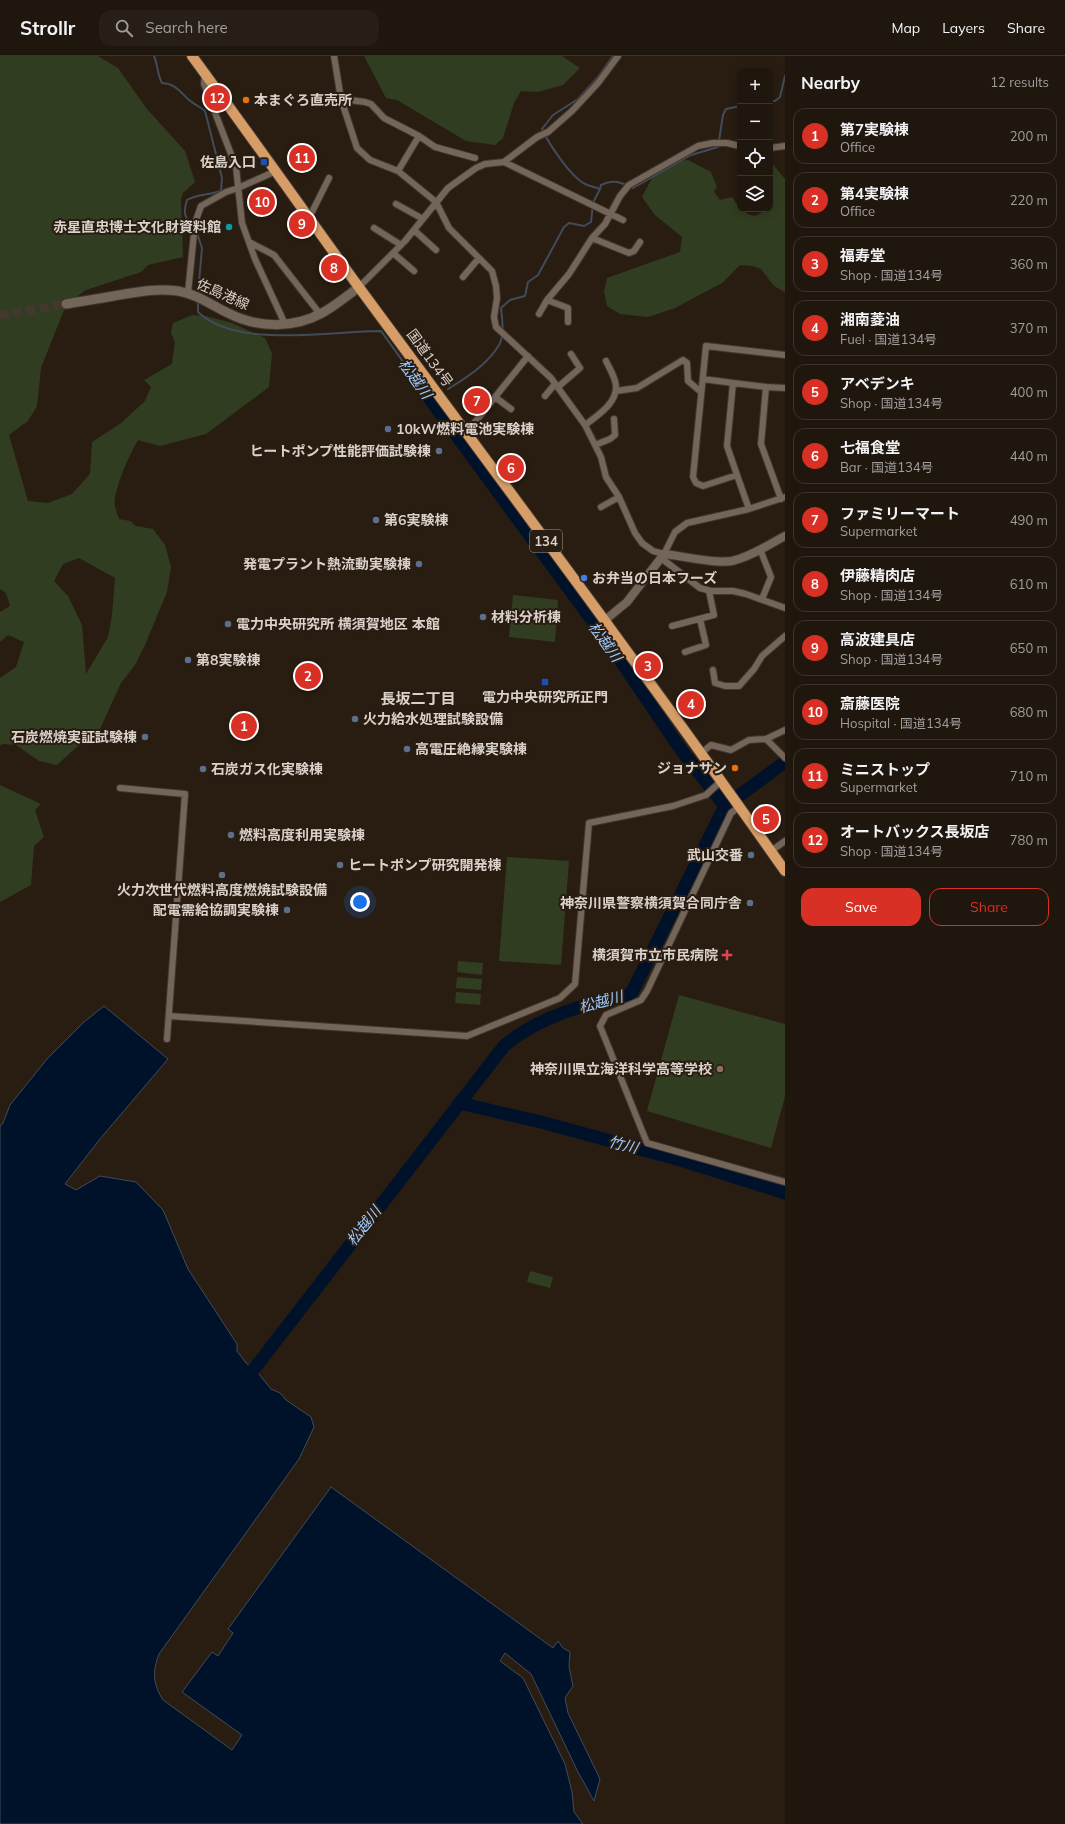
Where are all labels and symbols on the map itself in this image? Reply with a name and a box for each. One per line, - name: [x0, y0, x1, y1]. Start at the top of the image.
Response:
- pin: 12: [204, 83, 230, 113]
- place label: 本まぐろ直売所: [254, 91, 352, 109]
- marker: 本まぐろ直売所: [241, 95, 251, 105]
- pin: 11: [289, 143, 315, 173]
- place label: 佐島入口: [200, 153, 256, 171]
- marker: 佐島入口: [259, 157, 269, 167]
- pin: 10: [249, 187, 275, 217]
- pin: 9: [289, 209, 315, 239]
- place label: 赤星直忠博士文化財資料館: [53, 218, 221, 236]
- marker: 赤星直忠博士文化財資料館: [224, 222, 234, 232]
- pin: 8: [321, 253, 347, 283]
- street label: 佐島港線: [194, 274, 252, 314]
- street label: 国道134号: [403, 326, 457, 390]
- water label: 松越川: [394, 355, 437, 404]
- pin: 7: [464, 386, 490, 416]
- place label: 10kW燃料電池実験棟: [396, 420, 534, 438]
- marker: 10kW燃料電池実験棟: [383, 424, 393, 434]
- place label: ヒートポンプ性能評価試験棟: [249, 442, 431, 460]
- marker: ヒートポンプ性能評価試験棟: [434, 446, 444, 456]
- pin: 6: [498, 453, 524, 483]
- place label: 第6実験棟: [384, 511, 448, 529]
- marker: 第6実験棟: [371, 515, 381, 525]
- road number: 134: [530, 530, 562, 552]
- place label: 発電プラント熱流動実験棟: [243, 555, 411, 573]
- marker: 発電プラント熱流動実験棟: [414, 559, 424, 569]
- place label: お弁当の日本フーズ: [592, 569, 717, 587]
- marker: お弁当の日本フーズ: [579, 573, 589, 583]
- place label: 材料分析棟: [491, 608, 561, 626]
- marker: 材料分析棟: [478, 612, 488, 622]
- place label: 電力中央研究所 横須賀地区 本館: [236, 615, 440, 633]
- water label: 松越川: [584, 618, 627, 667]
- marker: 電力中央研究所 横須賀地区 本館: [223, 619, 233, 629]
- place label: 第8実験棟: [196, 651, 260, 669]
- pin: 3: [635, 651, 661, 681]
- marker: 第8実験棟: [183, 655, 193, 665]
- pin: 2: [295, 661, 321, 691]
- marker: 電力中央研究所正門: [540, 677, 550, 687]
- place label: 電力中央研究所正門: [482, 688, 608, 706]
- district label: 長坂二丁目: [380, 689, 456, 708]
- pin: 4: [678, 689, 704, 719]
- place label: 火力給水処理試験設備: [363, 710, 503, 728]
- pin: 1: [231, 711, 257, 741]
- marker: 火力給水処理試験設備: [350, 714, 360, 724]
- place label: 石炭燃焼実証試験棟: [11, 728, 137, 746]
- marker: 石炭燃焼実証試験棟: [140, 732, 150, 742]
- place label: 高電圧絶縁実験棟: [415, 740, 527, 758]
- marker: 高電圧絶縁実験棟: [402, 744, 412, 754]
- place label: ジョナサン: [657, 759, 727, 777]
- place label: 石炭ガス化実験棟: [211, 760, 323, 778]
- marker: ジョナサン: [730, 763, 740, 773]
- marker: 石炭ガス化実験棟: [198, 764, 208, 774]
- pin: 5: [753, 804, 779, 834]
- place label: 燃料高度利用実験棟: [239, 826, 365, 844]
- marker: 燃料高度利用実験棟: [226, 830, 236, 840]
- place label: 武山交番: [687, 846, 743, 864]
- marker: 武山交番: [746, 850, 756, 860]
- place label: ヒートポンプ研究開発棟: [348, 856, 502, 874]
- marker: ヒートポンプ研究開発棟: [335, 860, 345, 870]
- marker: 火力次世代燃料高度燃焼試験設備: [217, 870, 227, 880]
- place label: 火力次世代燃料高度燃焼試験設備: [117, 881, 327, 899]
- your location: [350, 892, 370, 912]
- place label: 神奈川県警察横須賀合同庁舎: [560, 894, 742, 912]
- marker: 神奈川県警察横須賀合同庁舎: [745, 898, 755, 908]
- place label: 配電需給協調実験棟: [153, 901, 279, 919]
- marker: 配電需給協調実験棟: [282, 905, 292, 915]
- place label: 横須賀市立市民病院: [592, 946, 718, 964]
- marker: 横須賀市立市民病院: [721, 949, 733, 961]
- water label: 松越川: [577, 986, 627, 1017]
- place label: 神奈川県立海洋科学高等学校: [530, 1060, 712, 1078]
- marker: 神奈川県立海洋科学高等学校: [715, 1064, 725, 1074]
- water label: 竹川: [606, 1132, 642, 1158]
- water label: 松越川: [342, 1201, 386, 1249]

